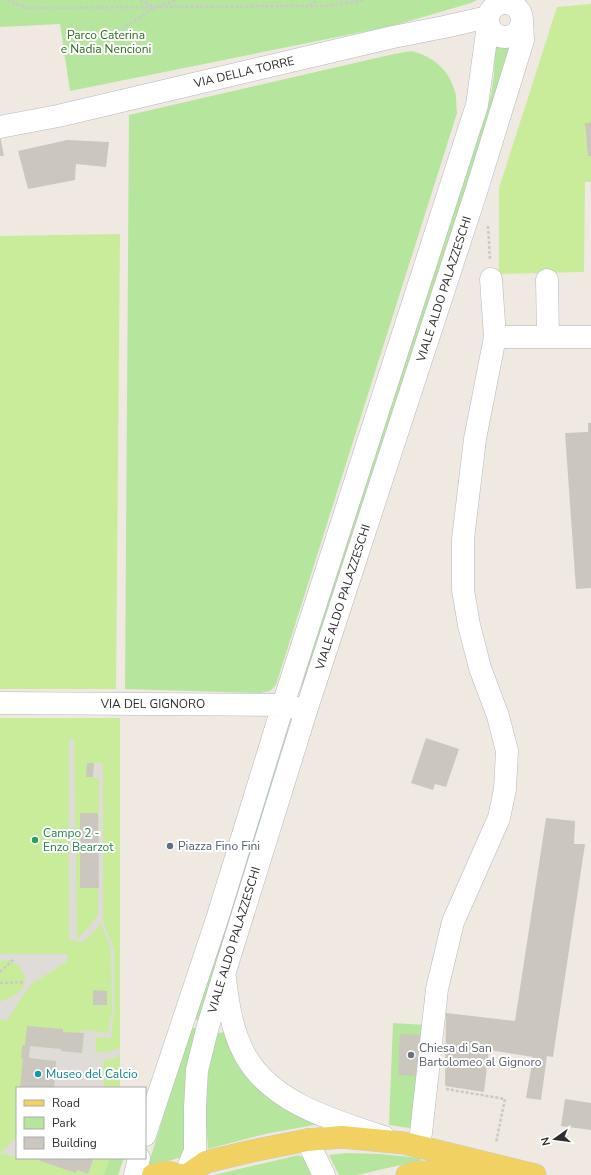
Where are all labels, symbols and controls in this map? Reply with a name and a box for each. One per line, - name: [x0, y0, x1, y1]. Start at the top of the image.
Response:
- park label: Parco Caterina e Nadia Nencioni: [61, 27, 151, 57]
- street label: VIA DELLA TORRE: [191, 53, 296, 92]
- street label: VIALE ALDO PALAZZESCHI: [413, 214, 475, 365]
- street label: VIALE ALDO PALAZZESCHI: [312, 522, 374, 673]
- street label: VIA DEL GIGNORO: [100, 696, 205, 712]
- place label: Campo 2 - Enzo Bearzot: [43, 825, 114, 855]
- marker: Campo 2 - Enzo Bearzot: [30, 835, 40, 845]
- place label: Piazza Fino Fini: [178, 838, 260, 854]
- marker: Piazza Fino Fini: [165, 841, 175, 851]
- street label: VIALE ALDO PALAZZESCHI: [204, 865, 264, 1016]
- place label: Chiesa di San Bartolomeo al Gignoro: [419, 1040, 542, 1070]
- marker: Chiesa di San Bartolomeo al Gignoro: [406, 1050, 416, 1060]
- place label: Museo del Calcio: [46, 1066, 138, 1082]
- marker: Museo del Calcio: [33, 1069, 43, 1079]
- legend: [16, 1087, 146, 1159]
- text: Road: [52, 1095, 80, 1111]
- text: Park: [52, 1115, 77, 1131]
- north arrow: [535, 1119, 575, 1159]
- text: Building: [52, 1135, 97, 1151]
- text: N: [538, 1135, 554, 1147]

